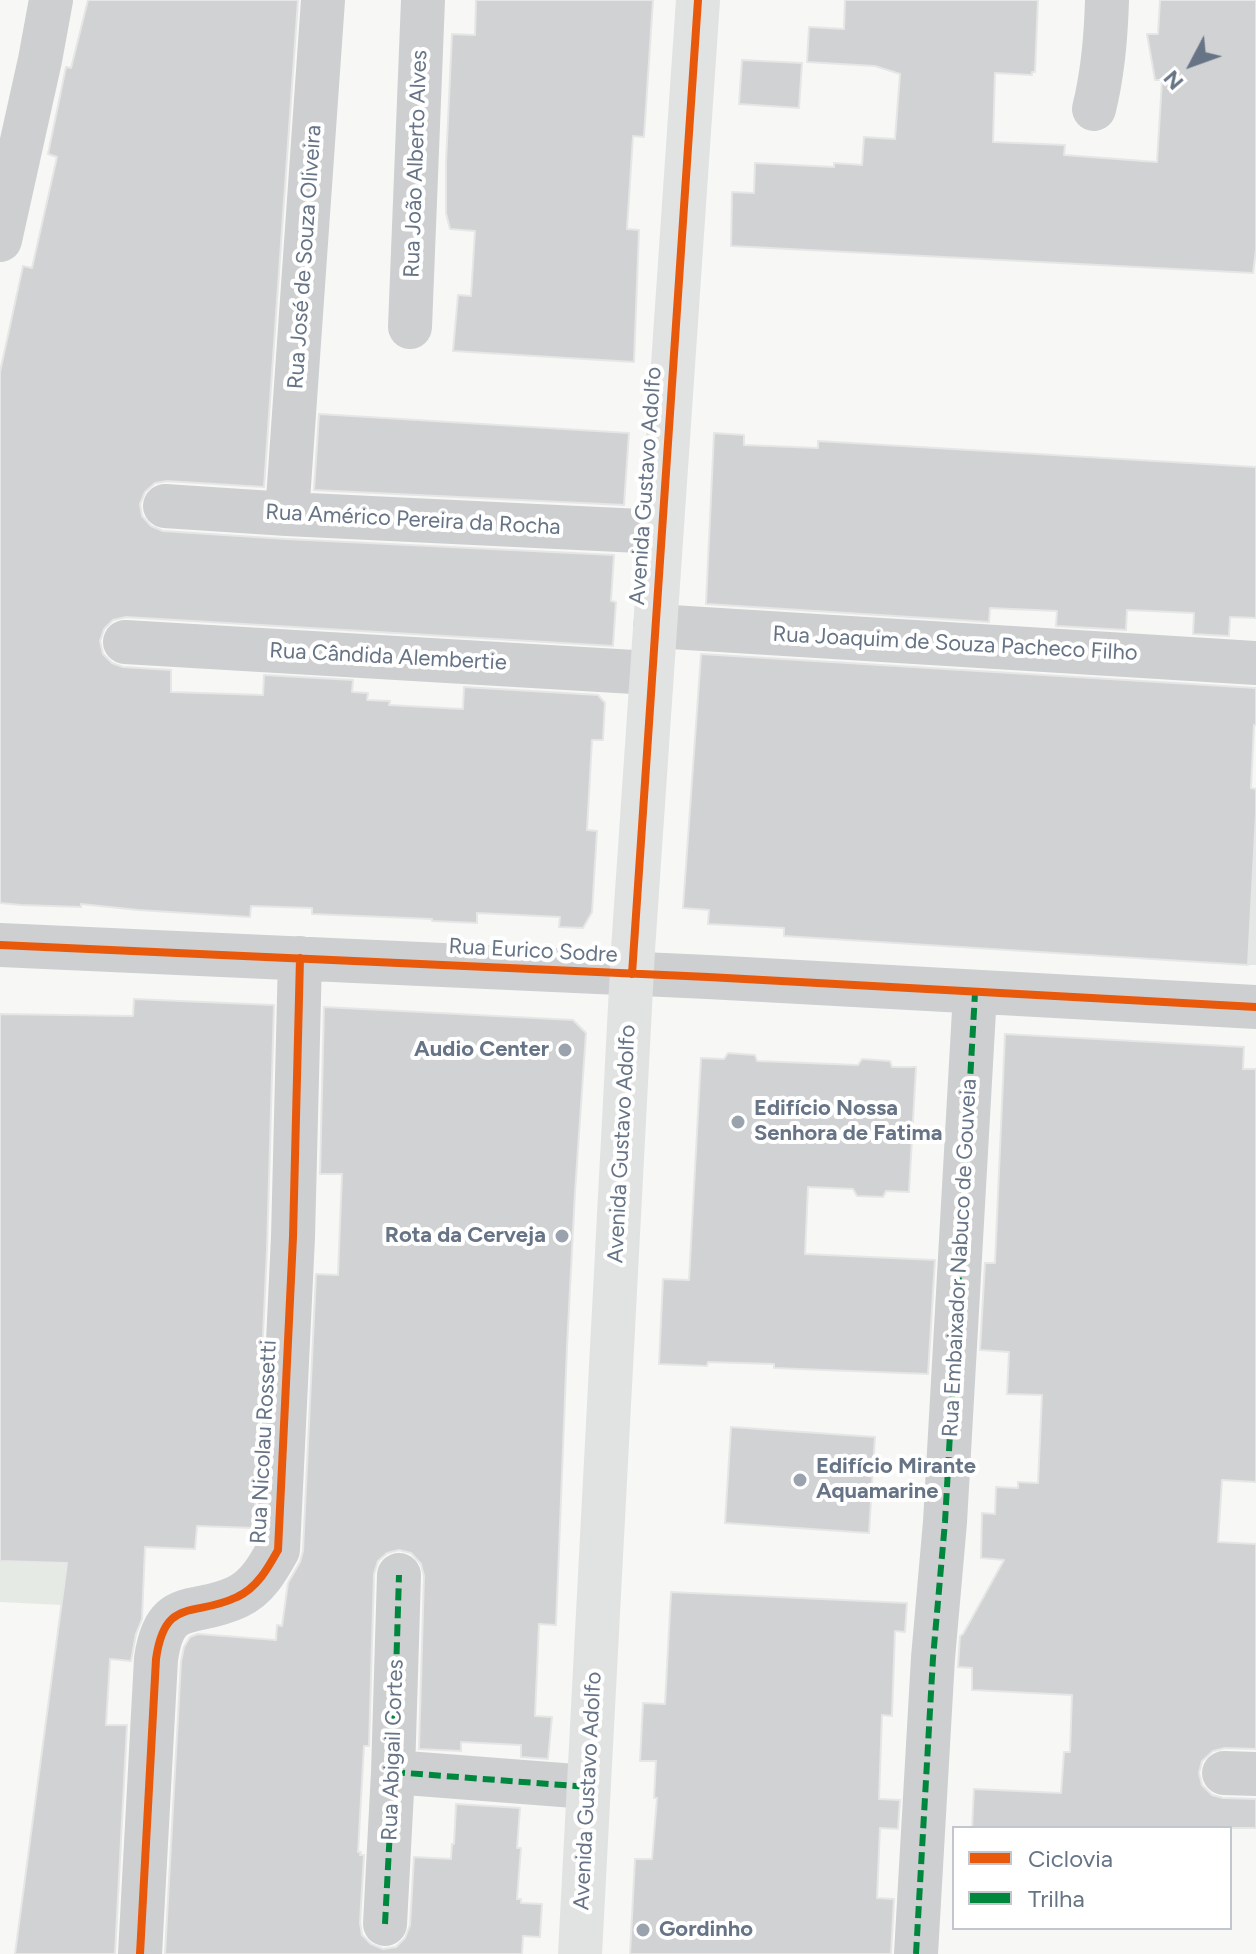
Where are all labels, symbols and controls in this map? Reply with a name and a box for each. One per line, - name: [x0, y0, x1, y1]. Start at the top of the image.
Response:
- north arrow: [1152, 24, 1232, 104]
- street label: Rua João Alberto Alves: [399, 50, 433, 278]
- text: N: [1158, 65, 1189, 95]
- street label: Rua José de Souza Oliveira: [283, 124, 327, 390]
- street label: Avenida Gustavo Adolfo: [625, 366, 667, 606]
- street label: Rua Américo Pereira da Rocha: [265, 499, 561, 541]
- street label: Rua Joaquim de Souza Pacheco Filho: [772, 621, 1138, 667]
- street label: Rua Cândida Alembertie: [269, 638, 507, 676]
- street label: Rua Eurico Sodre: [448, 933, 618, 969]
- street label: Avenida Gustavo Adolfo: [603, 1024, 641, 1264]
- place label: Audio Center: [414, 1037, 549, 1063]
- marker: Audio Center: [556, 1041, 574, 1059]
- street label: Rua Embaixador Nabuco de Gouveia: [937, 1078, 983, 1438]
- place label: Edifício Nossa Senhora de Fatima: [754, 1096, 942, 1148]
- marker: Edifício Nossa Senhora de Fatima: [729, 1113, 747, 1131]
- place label: Rota da Cerveja: [385, 1223, 546, 1249]
- marker: Rota da Cerveja: [553, 1227, 571, 1245]
- street label: Rua Nicolau Rossetti: [245, 1339, 283, 1545]
- place label: Edifício Mirante Aquamarine: [816, 1454, 976, 1506]
- marker: Edifício Mirante Aquamarine: [791, 1471, 809, 1489]
- street label: Rua Abigail Cortes: [377, 1659, 409, 1841]
- street label: Avenida Gustavo Adolfo: [569, 1671, 607, 1911]
- legend: [952, 1826, 1232, 1930]
- text: Ciclovia: [1028, 1844, 1113, 1873]
- text: Trilha: [1028, 1884, 1085, 1913]
- place label: Gordinho: [659, 1917, 753, 1943]
- marker: Gordinho: [634, 1921, 652, 1939]

